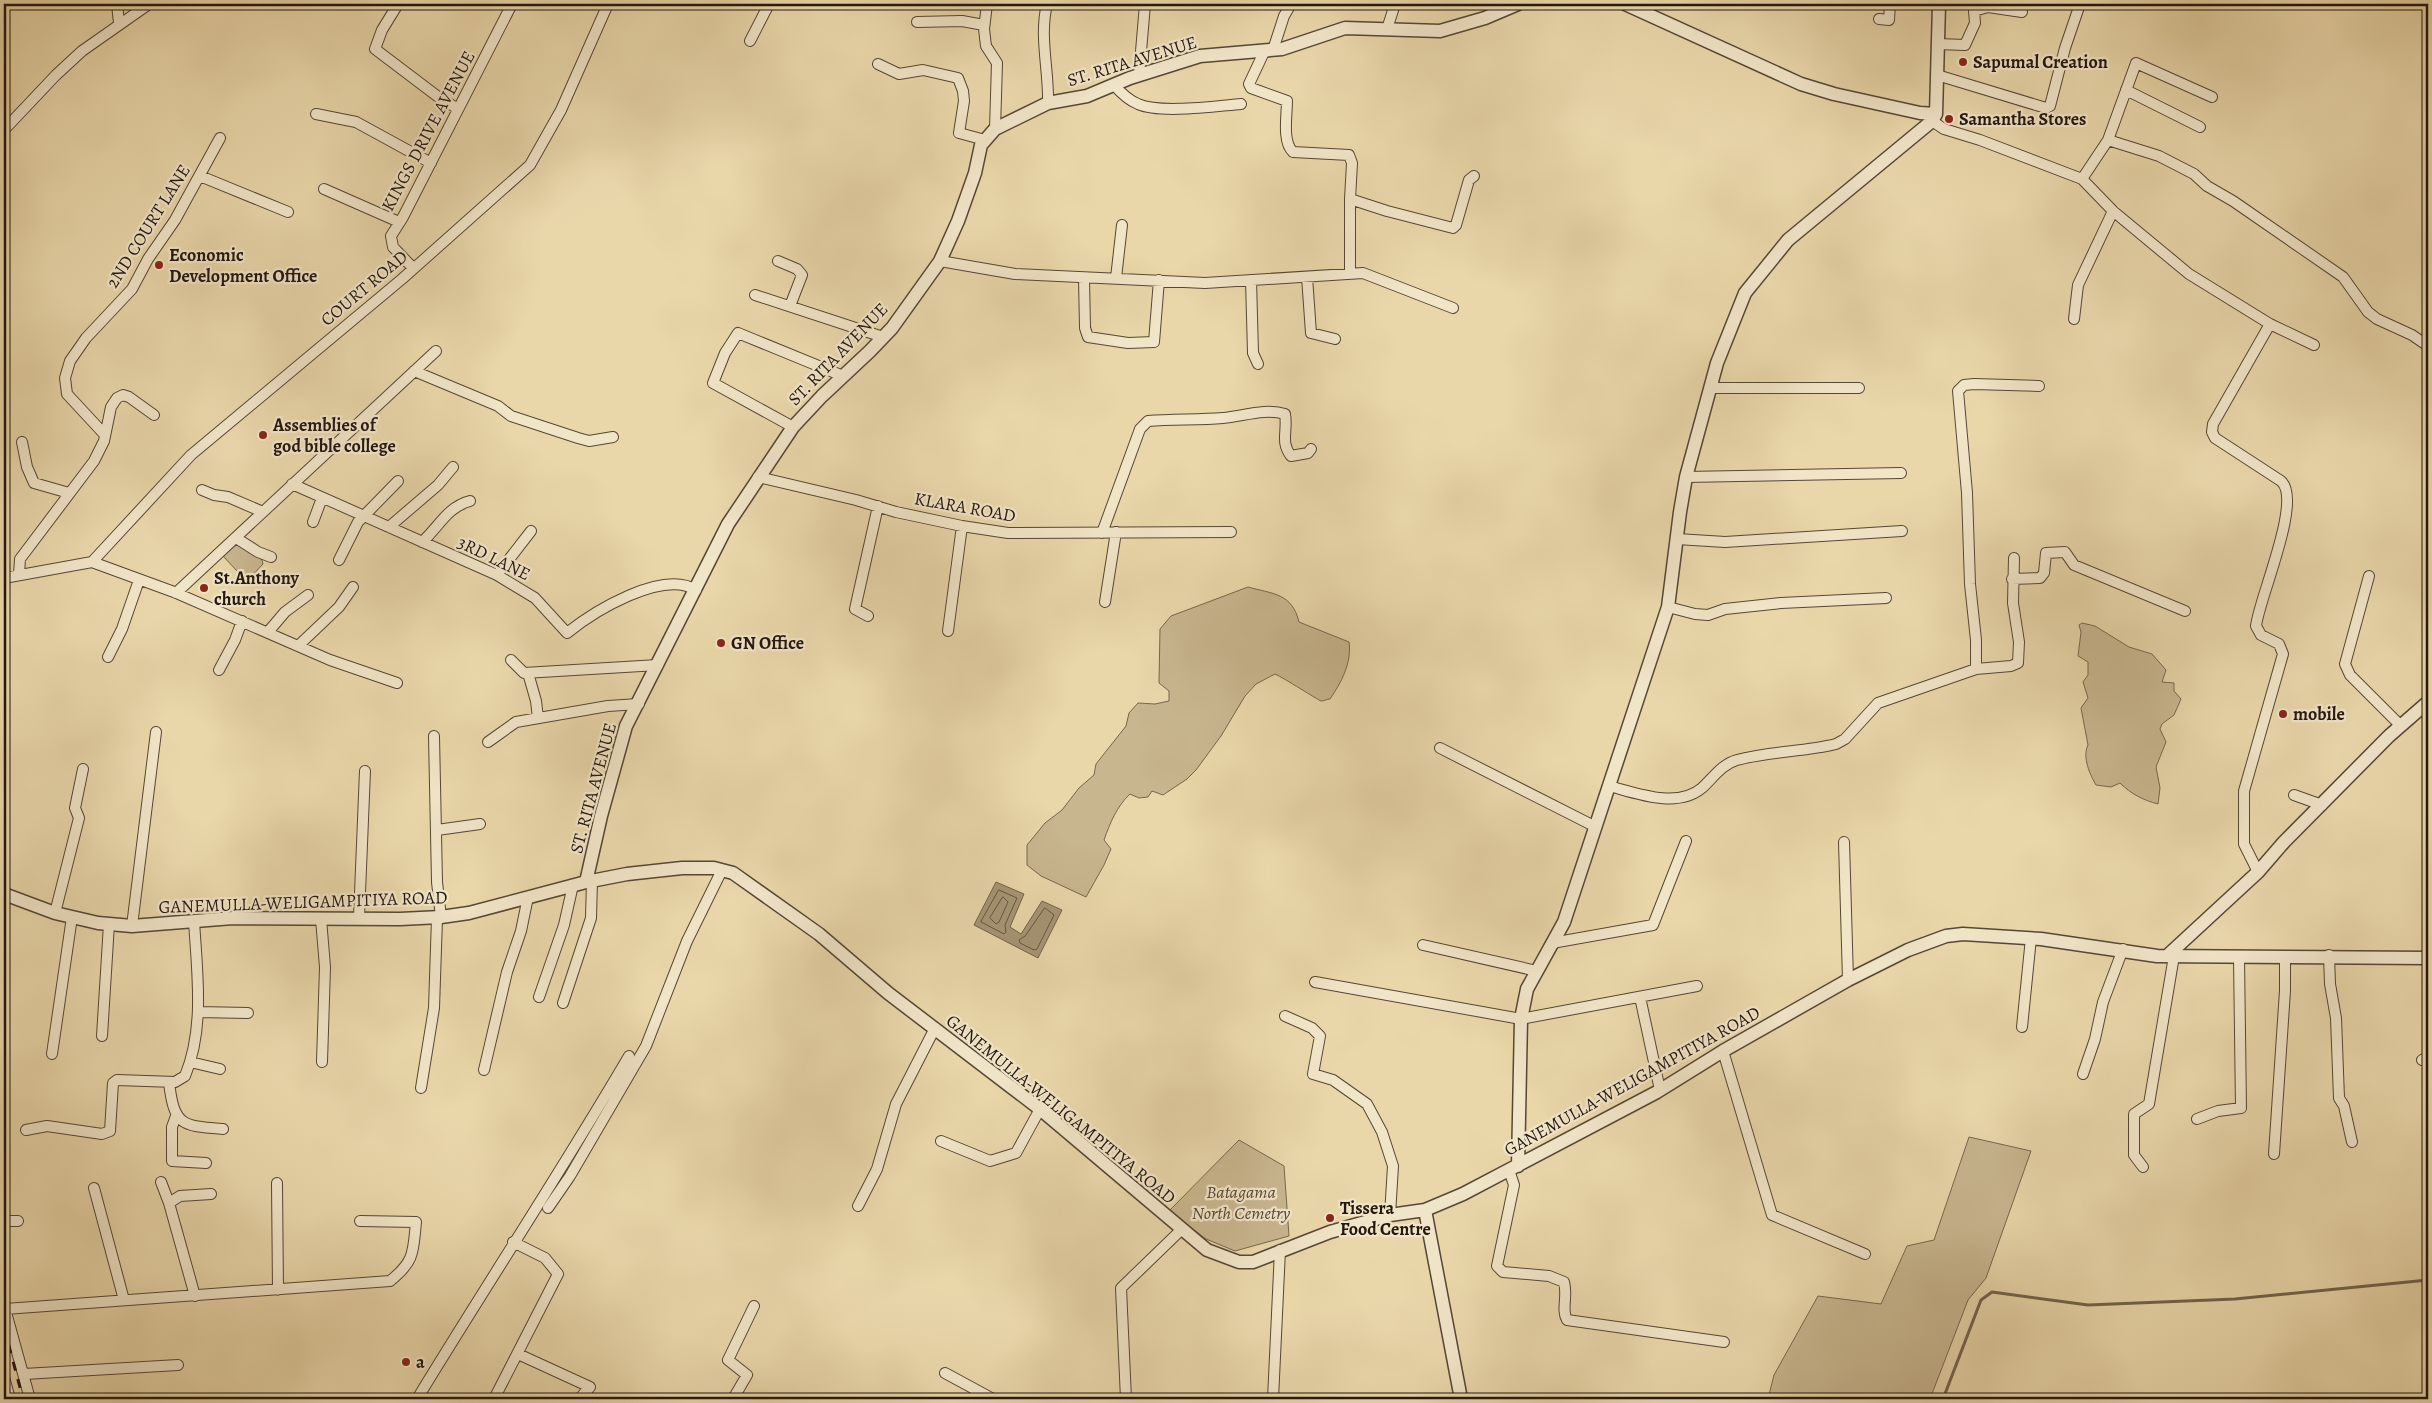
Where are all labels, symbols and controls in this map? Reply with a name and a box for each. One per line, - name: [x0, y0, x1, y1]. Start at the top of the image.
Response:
- street label: ST. RITA AVENUE: [1064, 30, 1200, 92]
- street label: KINGS DRIVE AVENUE: [376, 47, 480, 215]
- place label: Sapumal Creation: [1973, 50, 2108, 74]
- marker: Sapumal Creation: [1957, 56, 1969, 68]
- place label: Samantha Stores: [1959, 107, 2086, 131]
- marker: Samantha Stores: [1943, 113, 1955, 125]
- street label: 2ND COURT LANE: [100, 160, 196, 292]
- place label: Economic Development Office: [169, 243, 317, 288]
- street label: COURT ROAD: [316, 245, 412, 331]
- marker: Economic Development Office: [153, 259, 165, 271]
- street label: ST. RITA AVENUE: [783, 297, 893, 411]
- place label: Assemblies of god bible college: [272, 413, 396, 458]
- marker: Assemblies of god bible college: [257, 429, 269, 441]
- street label: KLARA ROAD: [912, 486, 1018, 528]
- street label: 3RD LANE: [454, 530, 534, 586]
- place label: St.Anthony church: [214, 566, 300, 611]
- marker: St.Anthony church: [198, 582, 210, 594]
- place label: GN Office: [731, 631, 804, 655]
- marker: GN Office: [715, 637, 727, 649]
- place label: mobile: [2293, 702, 2345, 726]
- marker: mobile: [2277, 708, 2289, 720]
- street label: ST. RITA AVENUE: [564, 720, 622, 856]
- street label: GANEMULLA-WELIGAMPITIYA ROAD: [158, 885, 448, 919]
- street label: GANEMULLA-WELIGAMPITIYA ROAD: [1500, 1000, 1764, 1162]
- street label: GANEMULLA-WELIGAMPITIYA ROAD: [941, 1009, 1181, 1209]
- park label: Batagama North Cemetry: [1192, 1180, 1290, 1225]
- place label: Tissera Food Centre: [1340, 1196, 1431, 1241]
- marker: Tissera Food Centre: [1324, 1212, 1336, 1224]
- place label: a: [416, 1350, 425, 1374]
- marker: a: [400, 1356, 412, 1368]

